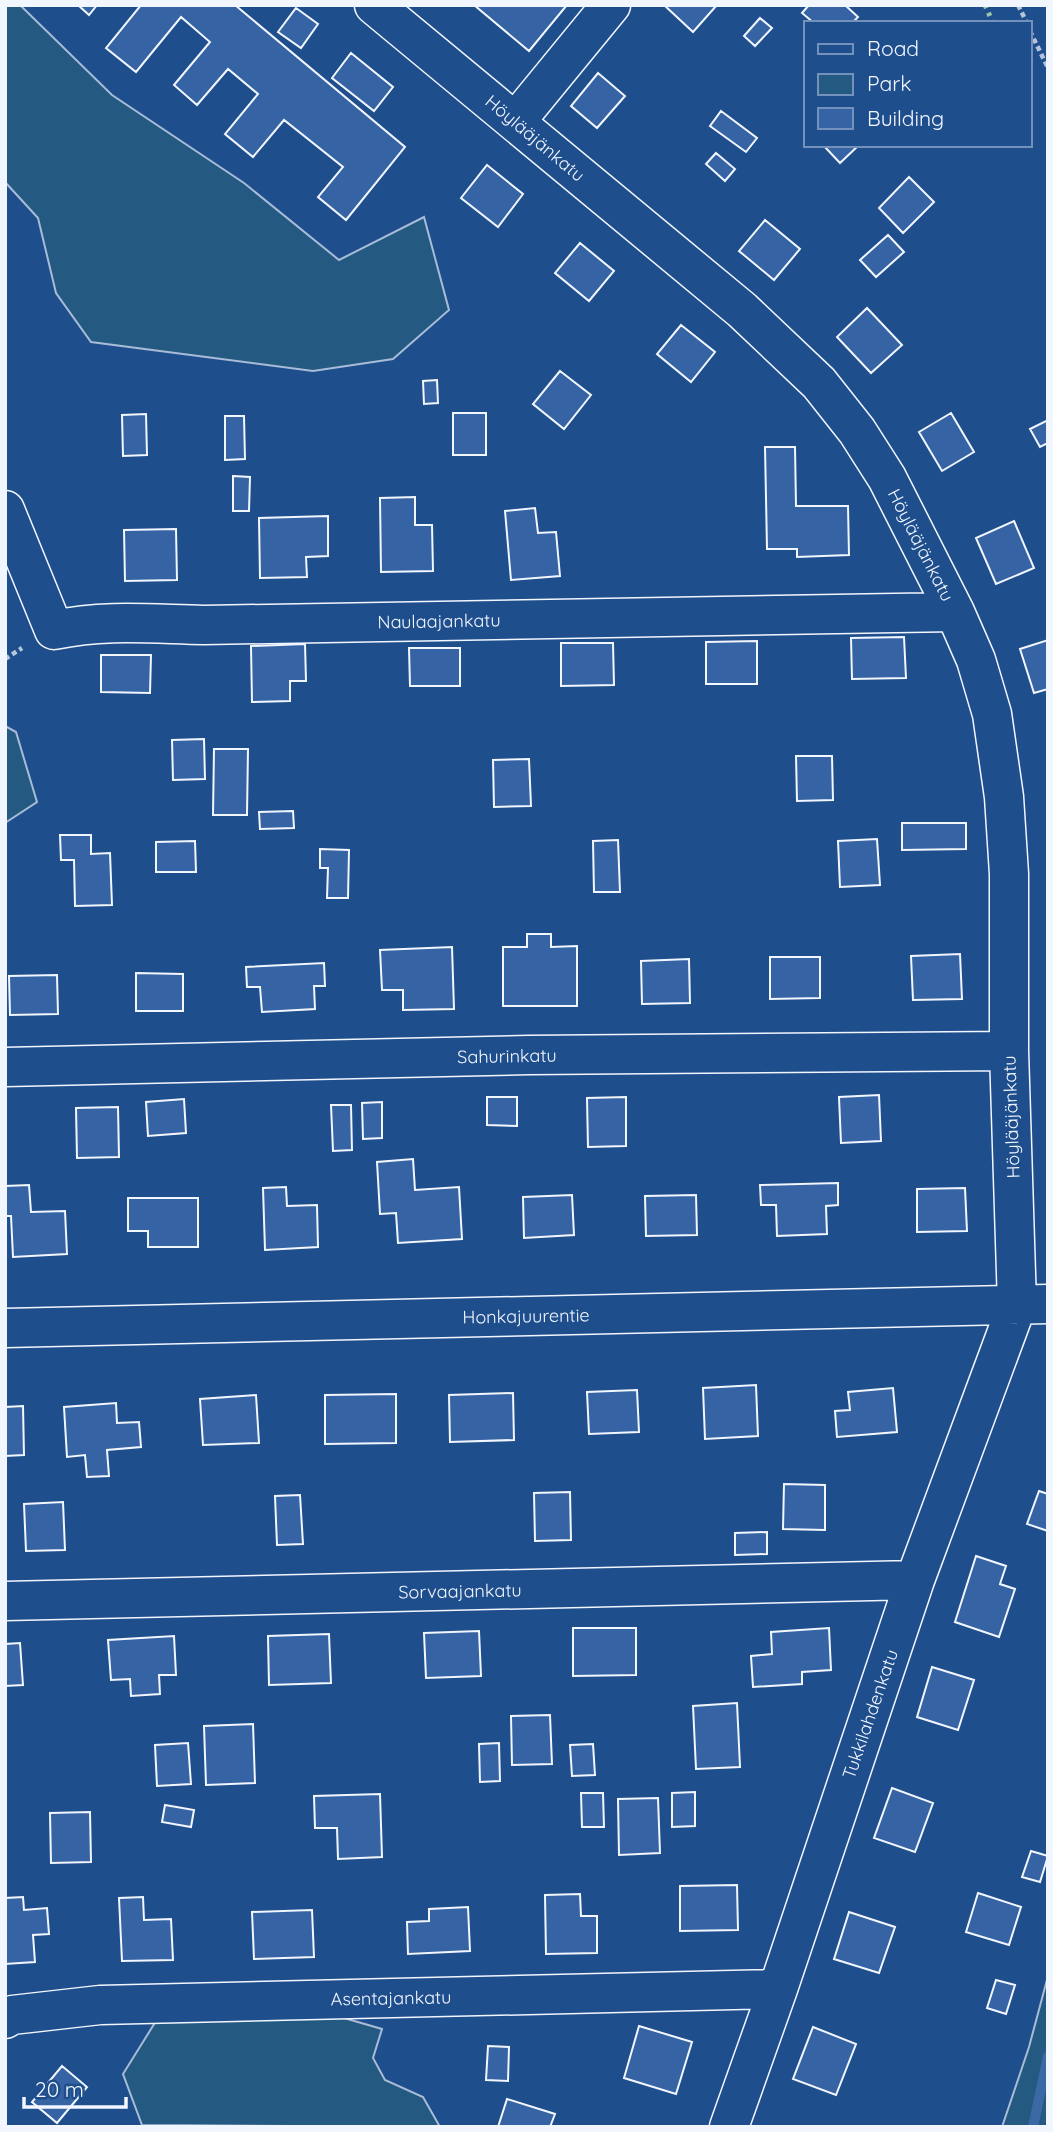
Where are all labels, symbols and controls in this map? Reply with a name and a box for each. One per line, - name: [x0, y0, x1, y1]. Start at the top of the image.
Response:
- legend: [804, 21, 1032, 147]
- text: Road: [867, 35, 919, 61]
- text: Park: [867, 70, 911, 96]
- street label: Höylääjänkatu: [480, 90, 590, 186]
- text: Building: [867, 105, 944, 131]
- street label: Höylääjänkatu: [883, 485, 959, 605]
- street label: Naulaajankatu: [377, 608, 501, 634]
- street label: Sahurinkatu: [457, 1044, 557, 1068]
- street label: Höylääjänkatu: [997, 1055, 1025, 1179]
- street label: Honkajuurentie: [462, 1303, 590, 1329]
- street label: Sorvaajankatu: [398, 1578, 522, 1604]
- street label: Tukkilahdenkatu: [837, 1646, 903, 1782]
- street label: Asentajankatu: [330, 1985, 452, 2011]
- scale bar: [24, 2066, 126, 2110]
- text: 20 m: [35, 2076, 84, 2102]

